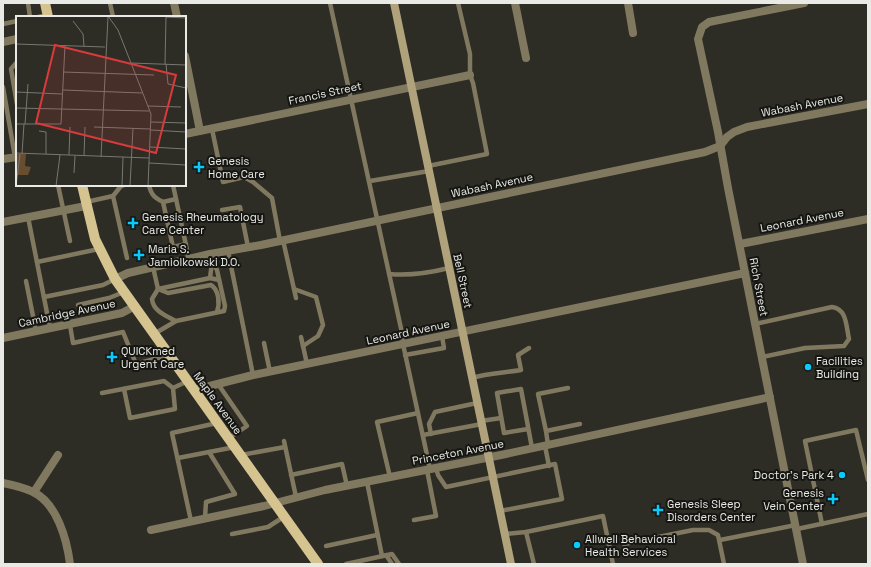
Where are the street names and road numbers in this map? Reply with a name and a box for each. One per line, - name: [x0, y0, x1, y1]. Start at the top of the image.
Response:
- street label: Francis Street: [287, 78, 363, 108]
- street label: Wabash Avenue: [760, 90, 844, 120]
- street label: Wabash Avenue: [450, 169, 534, 201]
- street label: Leonard Avenue: [759, 205, 845, 235]
- street label: Bell Street: [450, 252, 476, 310]
- street label: Rich Street: [746, 257, 772, 317]
- street label: Cambridge Avenue: [17, 296, 117, 330]
- street label: Leonard Avenue: [365, 316, 451, 348]
- street label: Maple Avenue: [191, 369, 245, 437]
- street label: Princeton Avenue: [411, 436, 505, 468]

